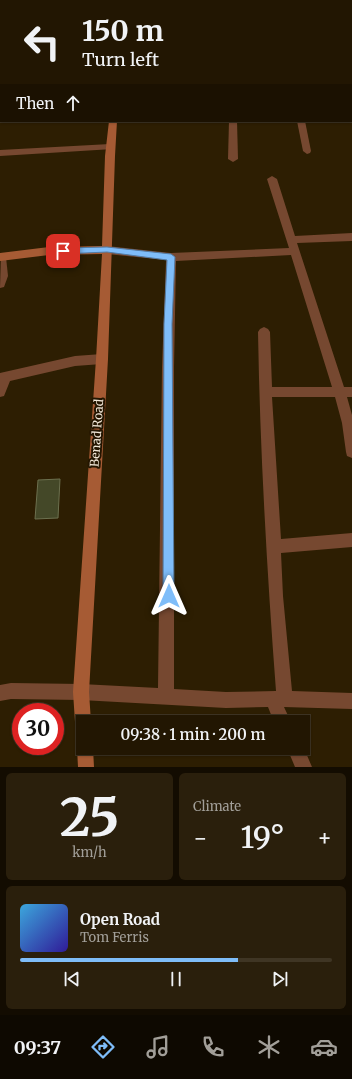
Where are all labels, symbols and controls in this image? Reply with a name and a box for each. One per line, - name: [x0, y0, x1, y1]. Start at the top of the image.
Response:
- text: 150 m: [82, 13, 164, 49]
- icon: left: [16, 16, 68, 68]
- text: Turn left: [82, 48, 159, 71]
- icon: ahead: [62, 92, 84, 114]
- text: Then: [16, 94, 54, 113]
- pin: [46, 234, 80, 268]
- icon: arrive: [52, 240, 74, 262]
- street label: Benad Road: [87, 398, 106, 468]
- position arrow: [148, 575, 190, 617]
- speed limit sign: 30: [12, 703, 64, 755]
- text: 09:38 · 1 min · 200 m: [121, 725, 265, 744]
- text: 25: [60, 785, 119, 850]
- text: Climate: [193, 798, 241, 815]
- text: 19°: [240, 818, 285, 856]
- text: −: [193, 824, 208, 852]
- text: +: [317, 824, 332, 852]
- text: km/h: [72, 844, 107, 861]
- text: Open Road: [80, 910, 160, 929]
- text: Tom Ferris: [80, 929, 149, 946]
- icon: previous: [61, 968, 83, 990]
- icon: pause: [165, 968, 187, 990]
- icon: next: [269, 968, 291, 990]
- icon: directions: [89, 1033, 117, 1061]
- icon: music: [144, 1033, 172, 1061]
- icon: phone: [199, 1033, 227, 1061]
- icon: climate: [255, 1033, 283, 1061]
- icon: car: [310, 1033, 338, 1061]
- text: 09:37: [14, 1036, 61, 1059]

